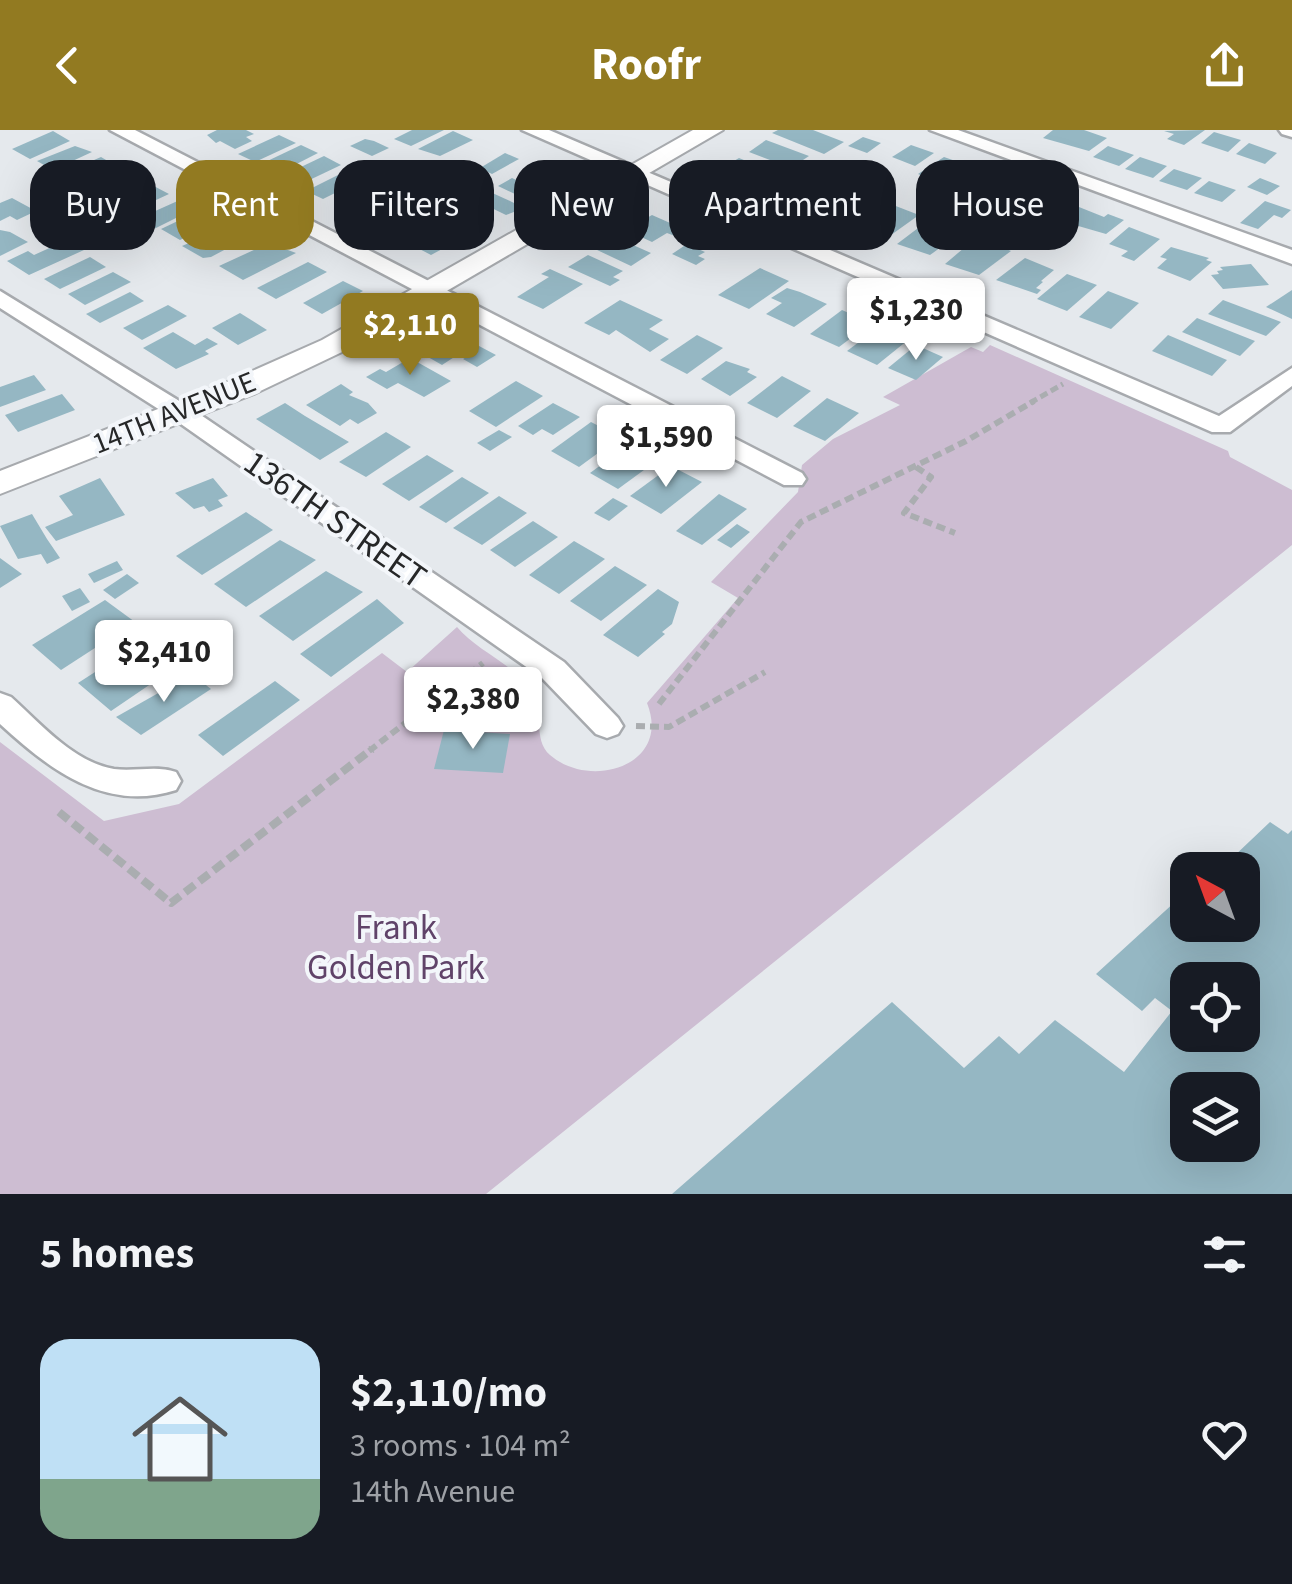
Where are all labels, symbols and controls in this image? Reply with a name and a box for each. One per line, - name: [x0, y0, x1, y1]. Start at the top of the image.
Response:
- text: Roofr: [591, 33, 701, 97]
- icon: back: [40, 38, 95, 93]
- icon: share: [1197, 38, 1252, 93]
- chip: Buy: [30, 160, 156, 250]
- chip: Rent: [176, 160, 314, 250]
- chip: Filters: [334, 160, 494, 250]
- chip: New: [514, 160, 649, 250]
- chip: Apartment: [669, 160, 896, 250]
- chip: House: [916, 160, 1079, 250]
- pin: $1,230: [835, 278, 997, 363]
- text: $1,230: [869, 287, 963, 333]
- pin: $2,110: [329, 293, 491, 378]
- text: $2,110: [363, 302, 457, 348]
- street label: 14TH AVENUE: [86, 361, 262, 465]
- pin: $1,590: [585, 405, 747, 490]
- text: $1,590: [619, 414, 713, 460]
- street label: 136TH STREET: [233, 438, 437, 602]
- pin: $2,410: [83, 620, 245, 705]
- text: $2,410: [117, 629, 211, 675]
- pin: $2,380: [392, 667, 554, 752]
- text: $2,380: [426, 676, 520, 722]
- north arrow: [1170, 852, 1260, 942]
- map controls: [1170, 852, 1260, 1162]
- park label: Frank Golden Park: [307, 903, 486, 993]
- button: locate: [1170, 962, 1260, 1052]
- button: layers: [1170, 1072, 1260, 1162]
- text: 5 homes: [40, 1224, 194, 1284]
- icon: filters: [1197, 1227, 1252, 1282]
- text: $2,110/mo: [350, 1363, 547, 1423]
- icon: home: [120, 1379, 240, 1499]
- icon: heart: [1197, 1412, 1252, 1467]
- text: 3 rooms · 104 m²: [350, 1423, 571, 1469]
- text: 14th Avenue: [350, 1469, 515, 1515]

